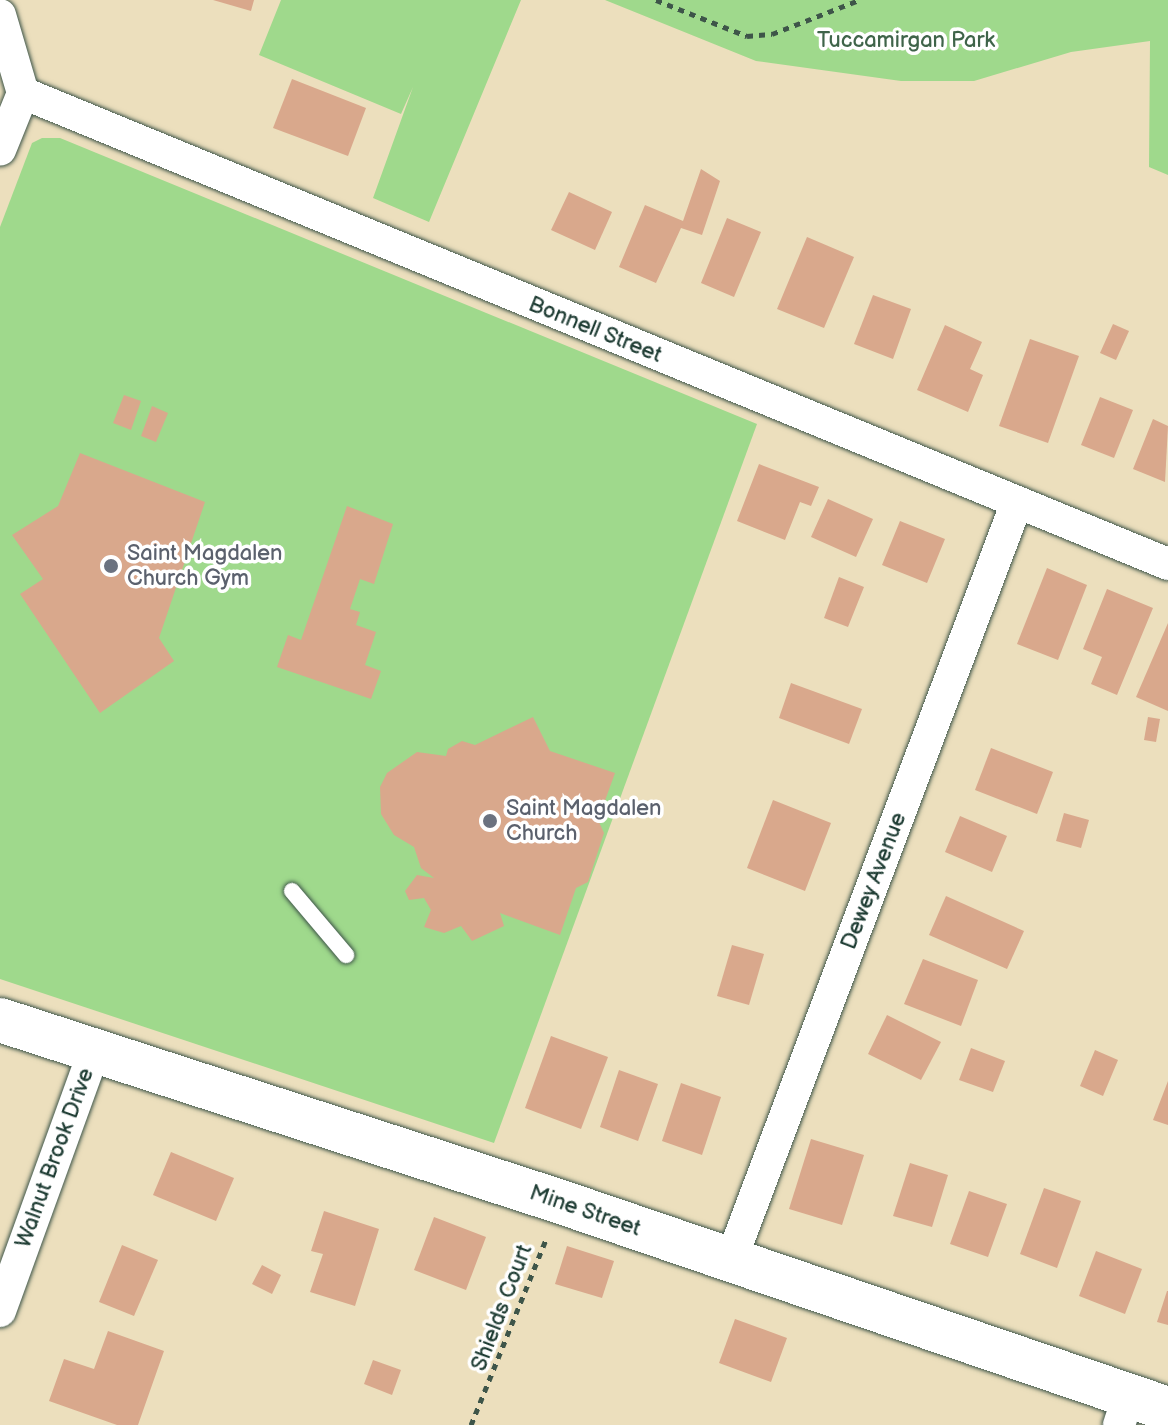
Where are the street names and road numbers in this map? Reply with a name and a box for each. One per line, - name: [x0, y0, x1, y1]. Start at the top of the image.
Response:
- street label: Bonnell Street: [524, 291, 666, 369]
- street label: Dewey Avenue: [836, 808, 912, 954]
- street label: Walnut Brook Drive: [10, 1064, 100, 1252]
- street label: Mine Street: [526, 1180, 644, 1242]
- street label: Shields Court: [466, 1241, 538, 1375]

